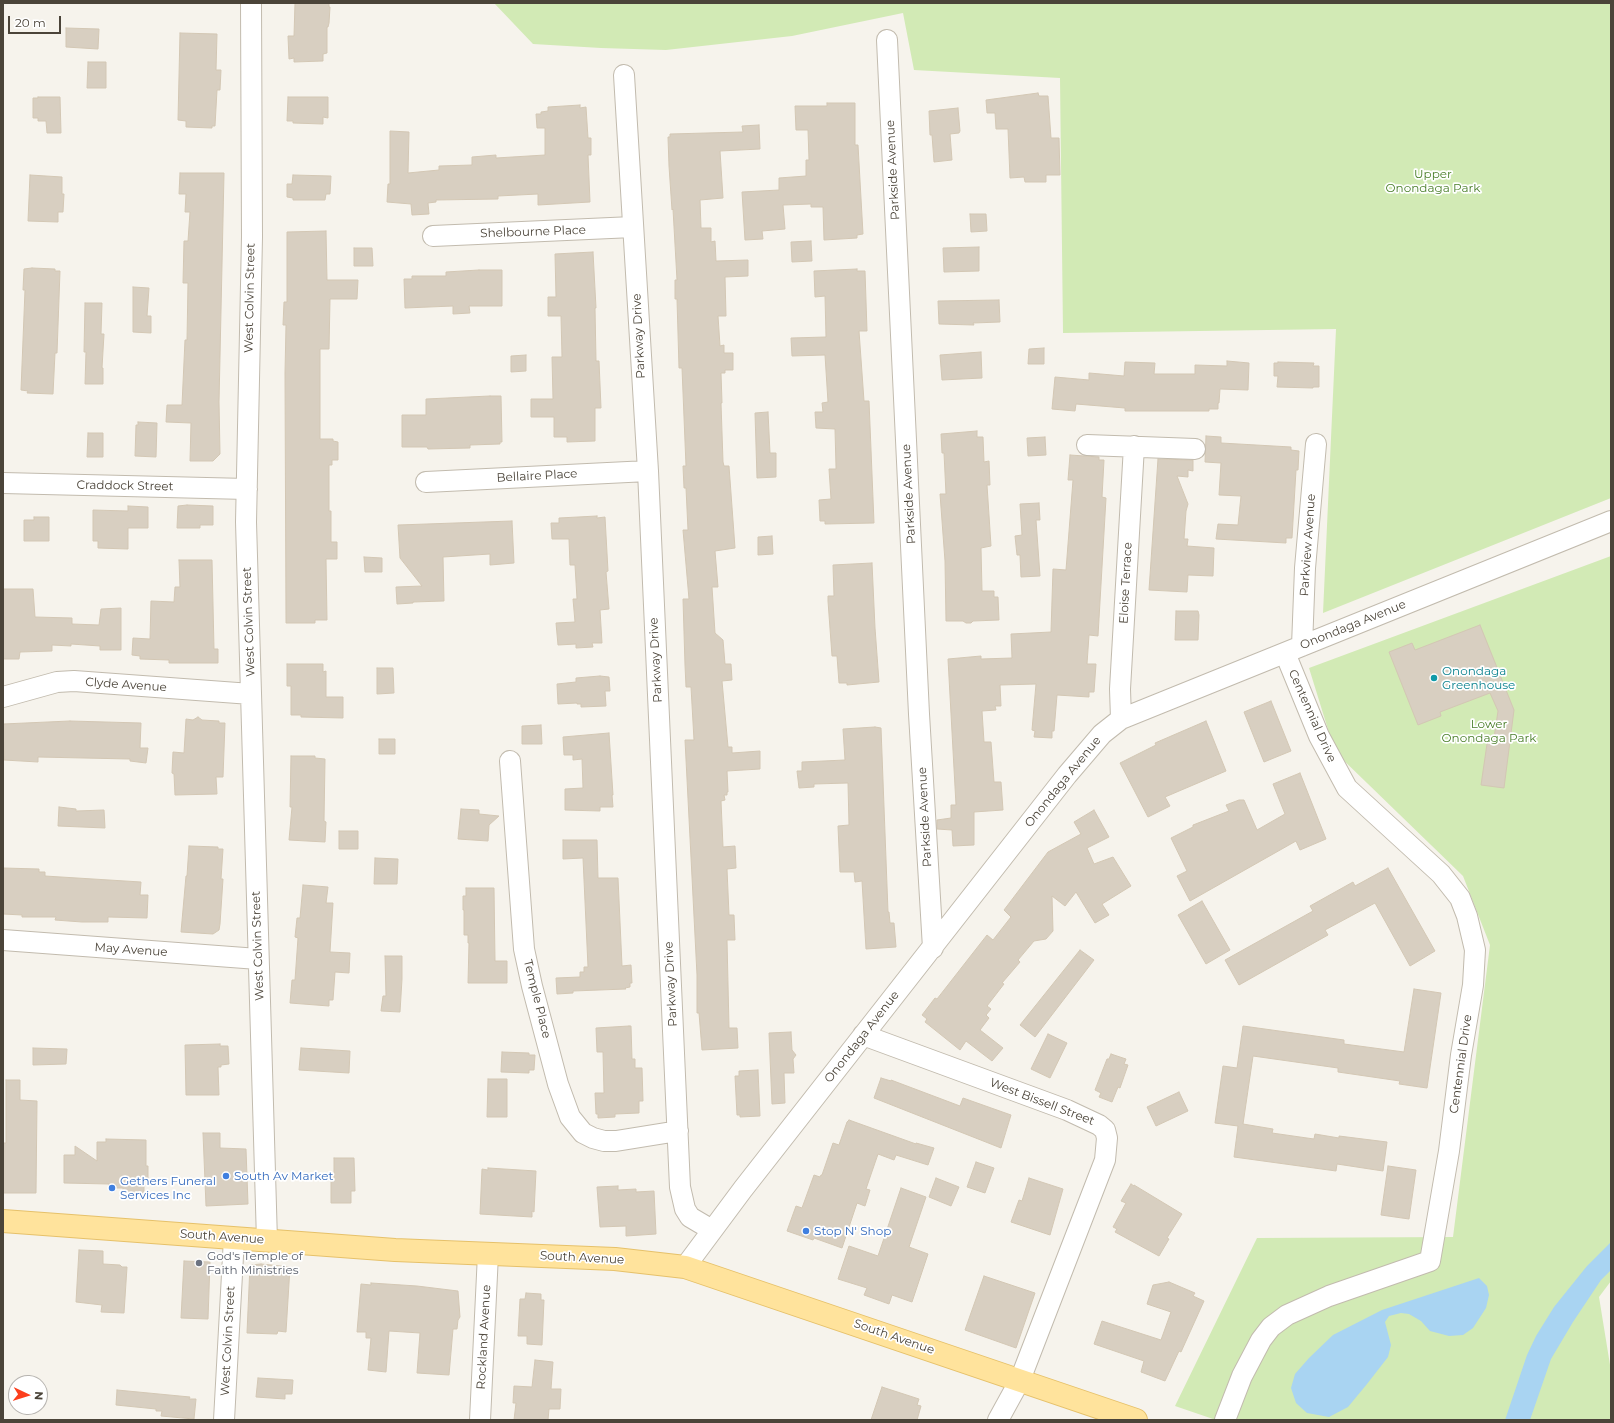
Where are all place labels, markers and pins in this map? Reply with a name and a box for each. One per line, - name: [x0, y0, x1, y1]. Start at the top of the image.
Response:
- place label: Onondaga Greenhouse: [1442, 664, 1515, 692]
- marker: Onondaga Greenhouse: [1429, 673, 1439, 683]
- place label: South Av Market: [234, 1169, 333, 1183]
- marker: South Av Market: [221, 1171, 231, 1181]
- place label: Gethers Funeral Services Inc: [120, 1174, 216, 1202]
- marker: Gethers Funeral Services Inc: [107, 1183, 117, 1193]
- place label: Stop N' Shop: [814, 1224, 891, 1238]
- marker: Stop N' Shop: [801, 1226, 811, 1236]
- place label: God's Temple of Faith Ministries: [207, 1249, 303, 1277]
- marker: God's Temple of Faith Ministries: [194, 1258, 204, 1268]

